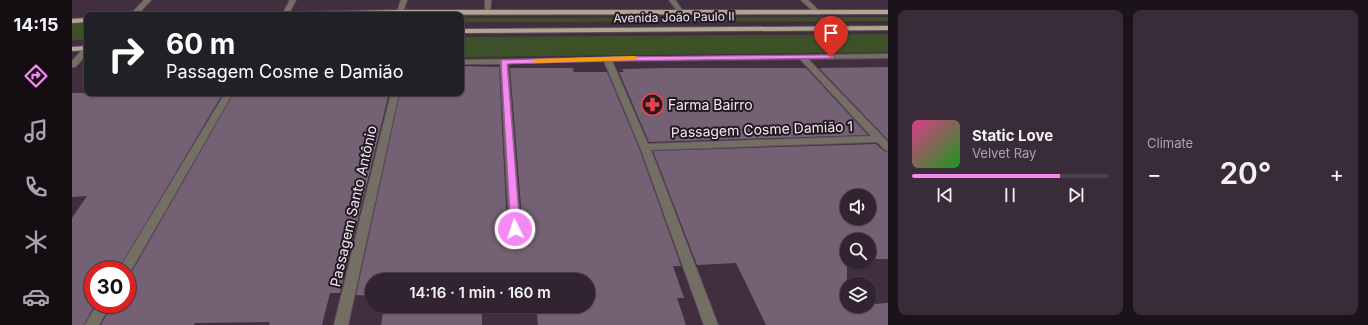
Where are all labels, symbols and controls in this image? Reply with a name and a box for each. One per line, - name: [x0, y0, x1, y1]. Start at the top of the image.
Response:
- street label: Avenida João Paulo II: [613, 8, 735, 26]
- text: 14:15: [13, 14, 59, 35]
- pin: [814, 16, 848, 57]
- icon: arrive: [820, 22, 842, 44]
- text: 60 m: [166, 27, 235, 61]
- icon: right: [100, 28, 152, 80]
- text: Passagem Cosme e Damião: [166, 61, 404, 82]
- icon: directions: [22, 62, 50, 90]
- pharmacy icon: Farma Bairro: [640, 91, 666, 117]
- place label: Farma Bairro: [668, 96, 753, 113]
- icon: music: [22, 117, 50, 145]
- street label: Passagem Cosme Damião 1: [671, 117, 853, 141]
- street label: Passagem Santo Antônio: [326, 124, 380, 288]
- text: Static Love: [972, 126, 1053, 145]
- text: Climate: [1147, 135, 1193, 151]
- text: Velvet Ray: [972, 145, 1036, 161]
- text: 20°: [1219, 155, 1272, 191]
- text: −: [1147, 161, 1162, 187]
- text: +: [1329, 161, 1344, 187]
- icon: phone: [22, 173, 50, 201]
- icon: previous: [934, 184, 956, 206]
- icon: pause: [999, 184, 1021, 206]
- icon: next: [1065, 184, 1087, 206]
- map controls: [840, 189, 876, 313]
- button: sound: [840, 189, 876, 225]
- position arrow: [494, 208, 536, 250]
- icon: climate: [22, 228, 50, 256]
- button: search: [840, 233, 876, 269]
- speed limit sign: 30: [84, 261, 136, 313]
- button: layers: [840, 277, 876, 313]
- icon: car: [22, 283, 50, 311]
- text: 14:16 · 1 min · 160 m: [409, 283, 551, 302]

